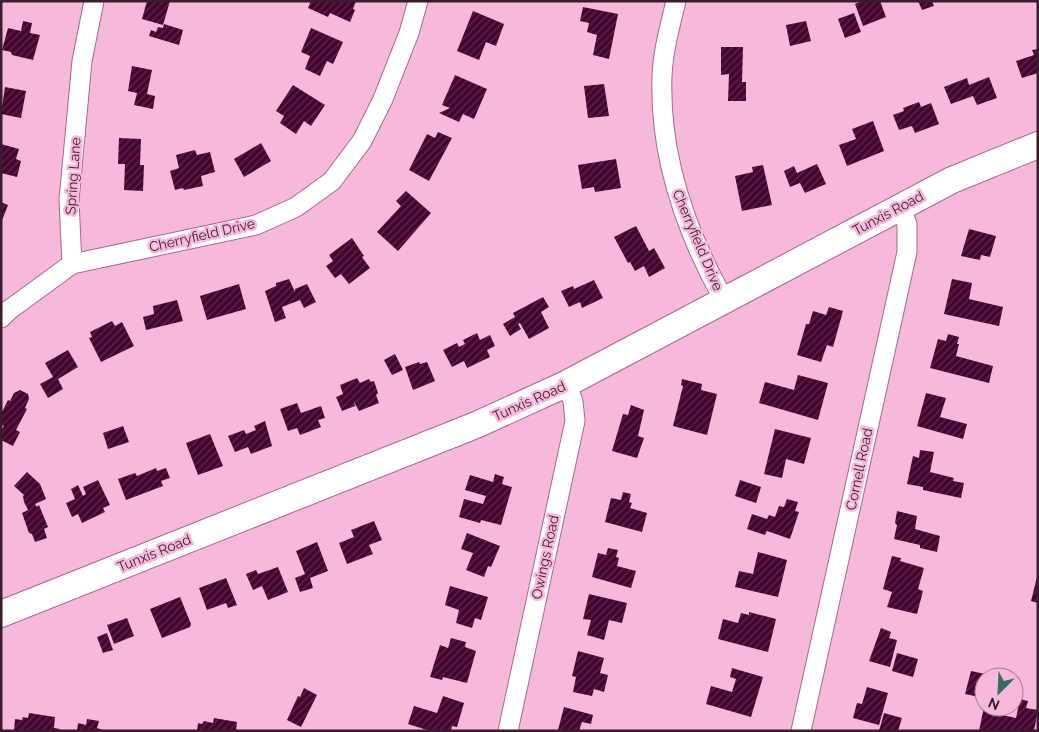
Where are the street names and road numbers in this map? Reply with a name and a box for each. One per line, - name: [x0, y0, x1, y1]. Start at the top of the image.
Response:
- street label: Spring Lane: [62, 137, 84, 215]
- street label: Cherryfield Drive: [670, 187, 726, 293]
- street label: Tunxis Road: [850, 188, 926, 238]
- street label: Cherryfield Drive: [148, 215, 256, 255]
- street label: Tunxis Road: [490, 378, 568, 424]
- street label: Cornell Road: [842, 426, 876, 512]
- street label: Owings Road: [528, 513, 562, 601]
- street label: Tunxis Road: [115, 531, 193, 575]

